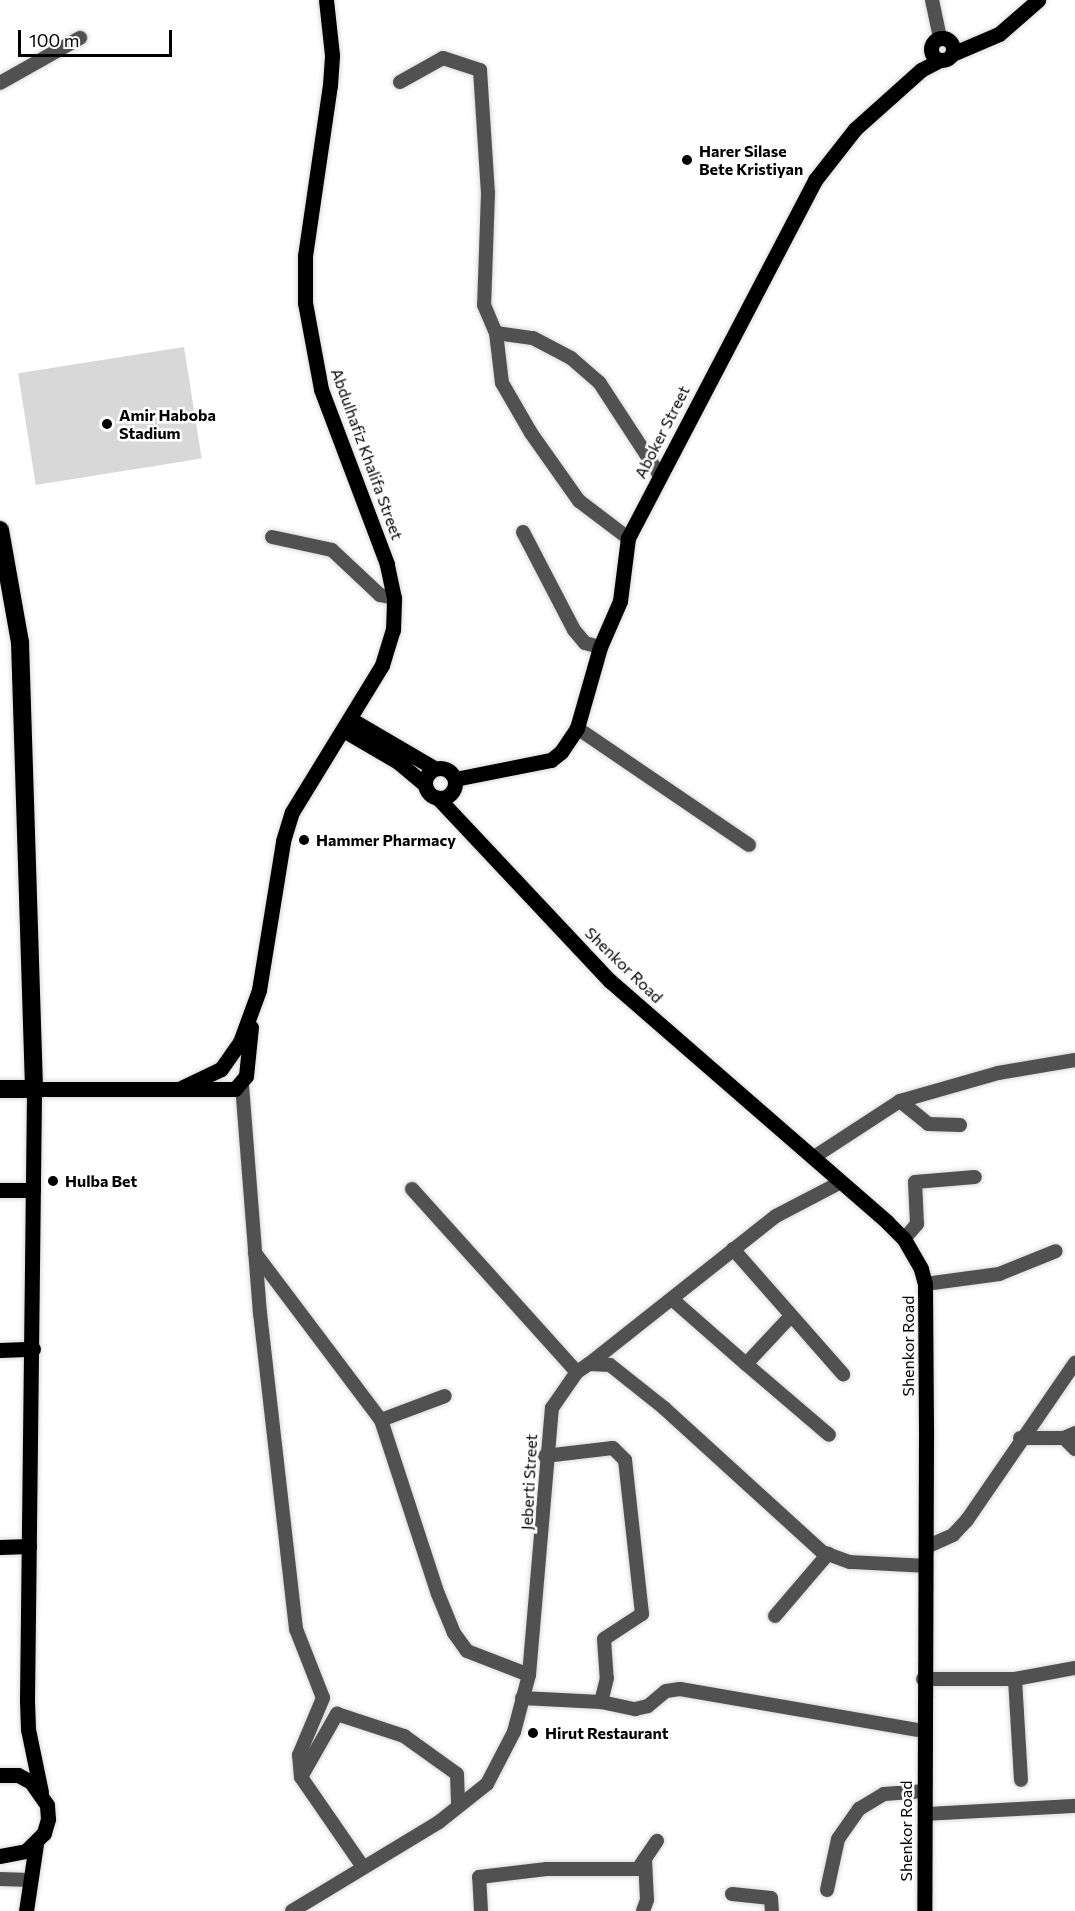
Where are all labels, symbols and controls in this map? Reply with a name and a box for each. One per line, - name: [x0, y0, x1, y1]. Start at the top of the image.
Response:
- scale bar: [21, 18, 176, 56]
- text: 100 m: [29, 29, 79, 51]
- place label: Harer Silase Bete Kristiyan: [699, 141, 803, 179]
- marker: Harer Silase Bete Kristiyan: [680, 153, 694, 167]
- street label: Abdulhafiz Khalifa Street: [327, 366, 407, 542]
- street label: Aboker Street: [630, 382, 694, 482]
- place label: Amir Haboba Stadium: [119, 405, 216, 443]
- marker: Amir Haboba Stadium: [100, 417, 114, 431]
- place label: Hammer Pharmacy: [316, 830, 456, 850]
- marker: Hammer Pharmacy: [297, 833, 311, 847]
- street label: Shenkor Road: [581, 923, 667, 1007]
- place label: Hulba Bet: [65, 1171, 137, 1191]
- marker: Hulba Bet: [46, 1174, 60, 1188]
- street label: Shenkor Road: [898, 1296, 918, 1396]
- street label: Jeberti Street: [517, 1433, 541, 1531]
- place label: Hirut Restaurant: [545, 1723, 668, 1743]
- marker: Hirut Restaurant: [526, 1726, 540, 1740]
- street label: Shenkor Road: [896, 1781, 916, 1881]

